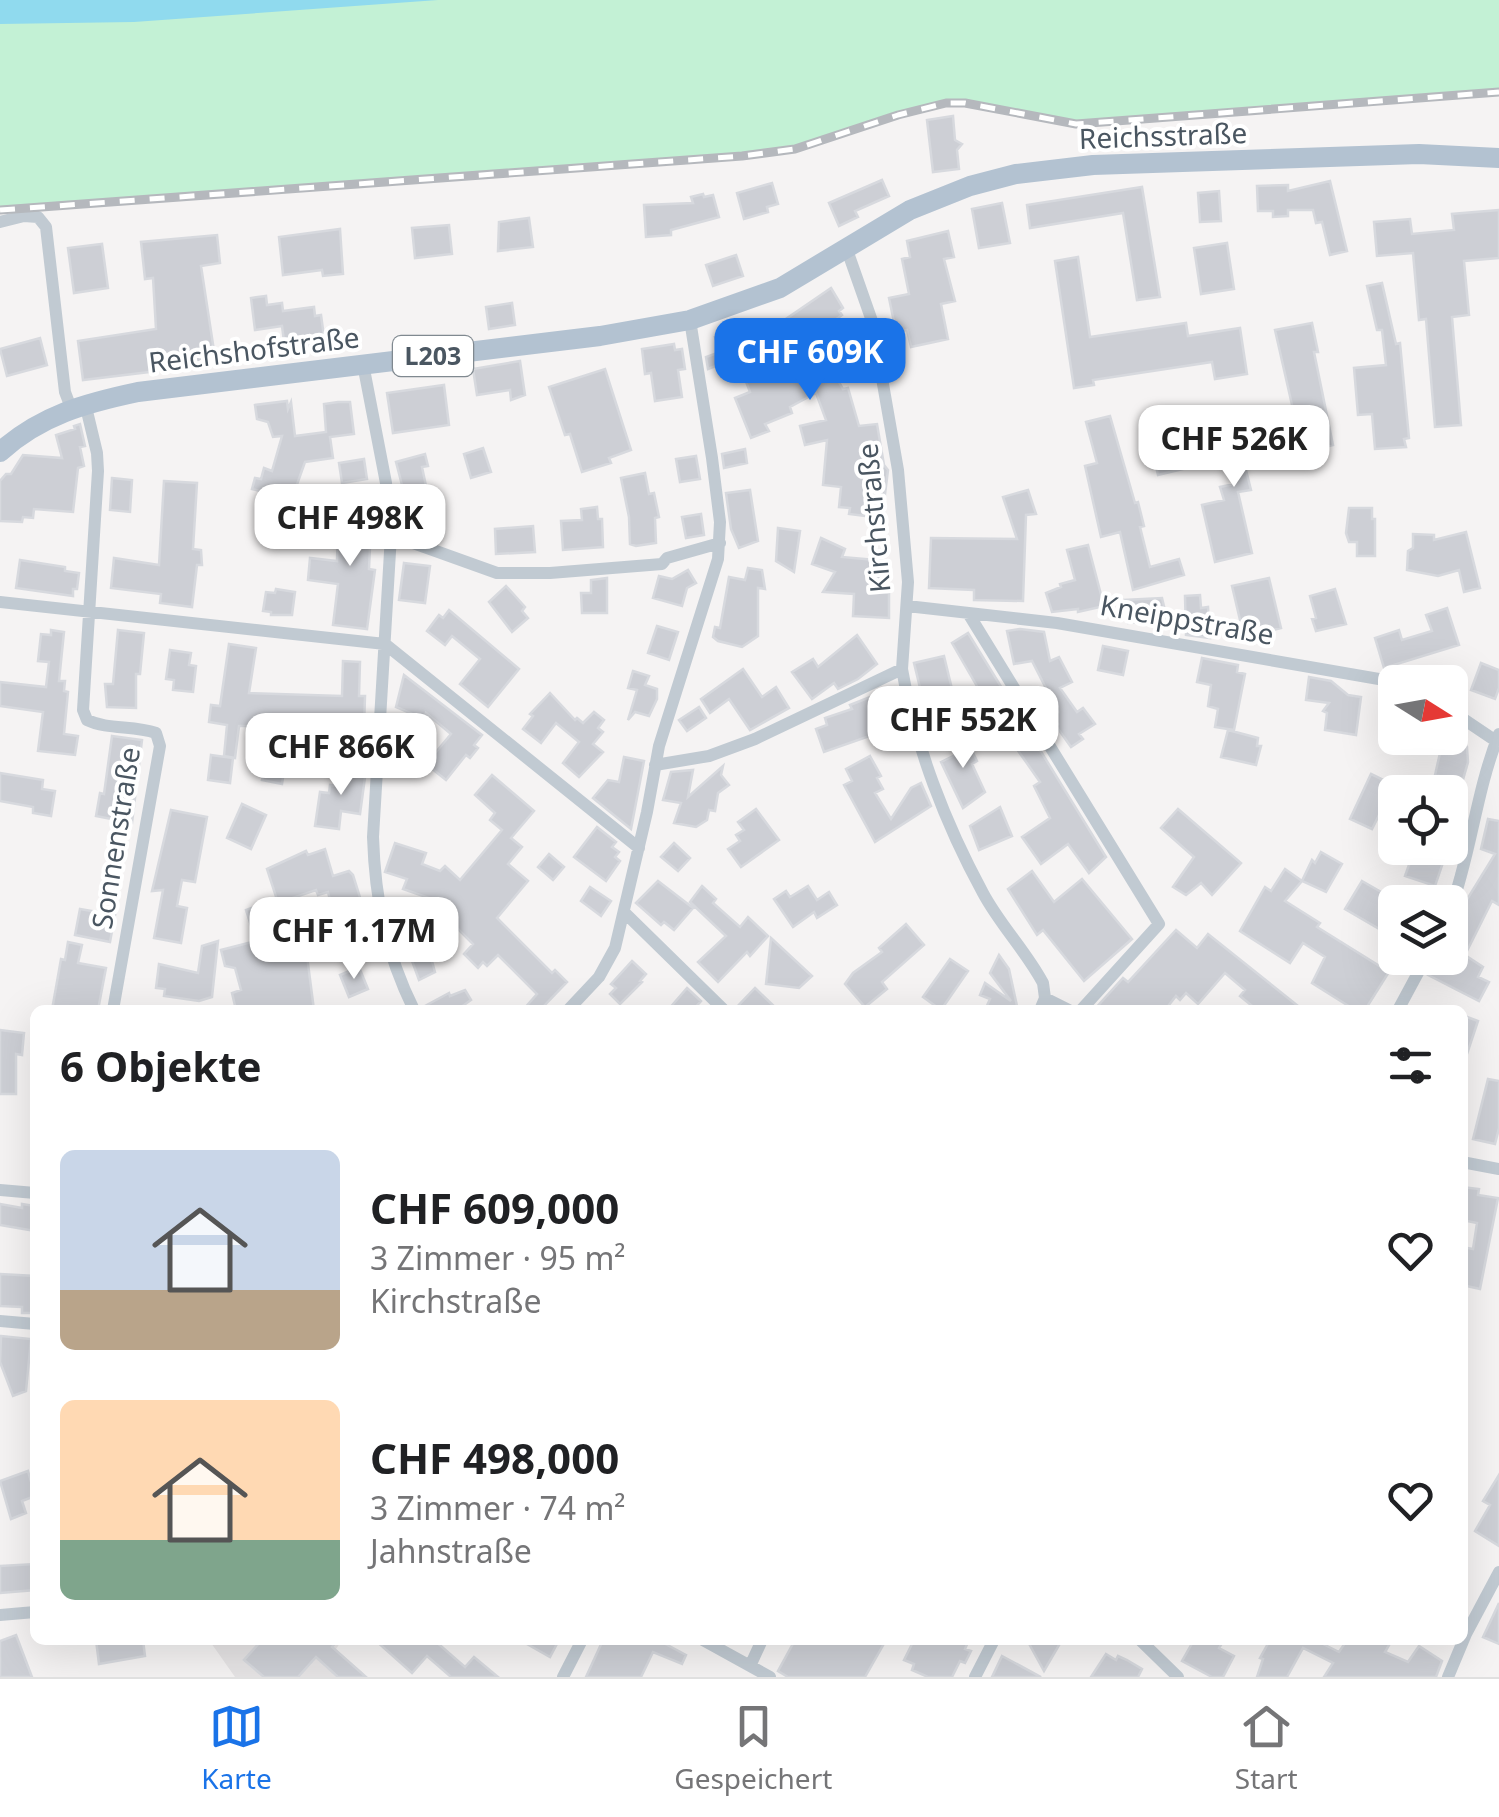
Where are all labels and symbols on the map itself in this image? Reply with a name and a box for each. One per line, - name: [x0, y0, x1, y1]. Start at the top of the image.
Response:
- street label: Reichsstraße: [1078, 113, 1248, 157]
- street label: Reichshofstraße: [146, 317, 361, 381]
- pin: CHF 609K: [707, 318, 913, 403]
- road number: L203: [393, 336, 473, 376]
- pin: CHF 526K: [1131, 405, 1337, 490]
- street label: Kirchstraße: [848, 442, 898, 594]
- pin: CHF 498K: [247, 484, 453, 569]
- street label: Kneippstraße: [1097, 585, 1277, 653]
- north arrow: [1378, 665, 1468, 755]
- pin: CHF 552K: [860, 686, 1066, 771]
- pin: CHF 866K: [238, 713, 444, 798]
- street label: Sonnenstraße: [82, 744, 148, 932]
- pin: CHF 1.17M: [240, 897, 468, 982]

